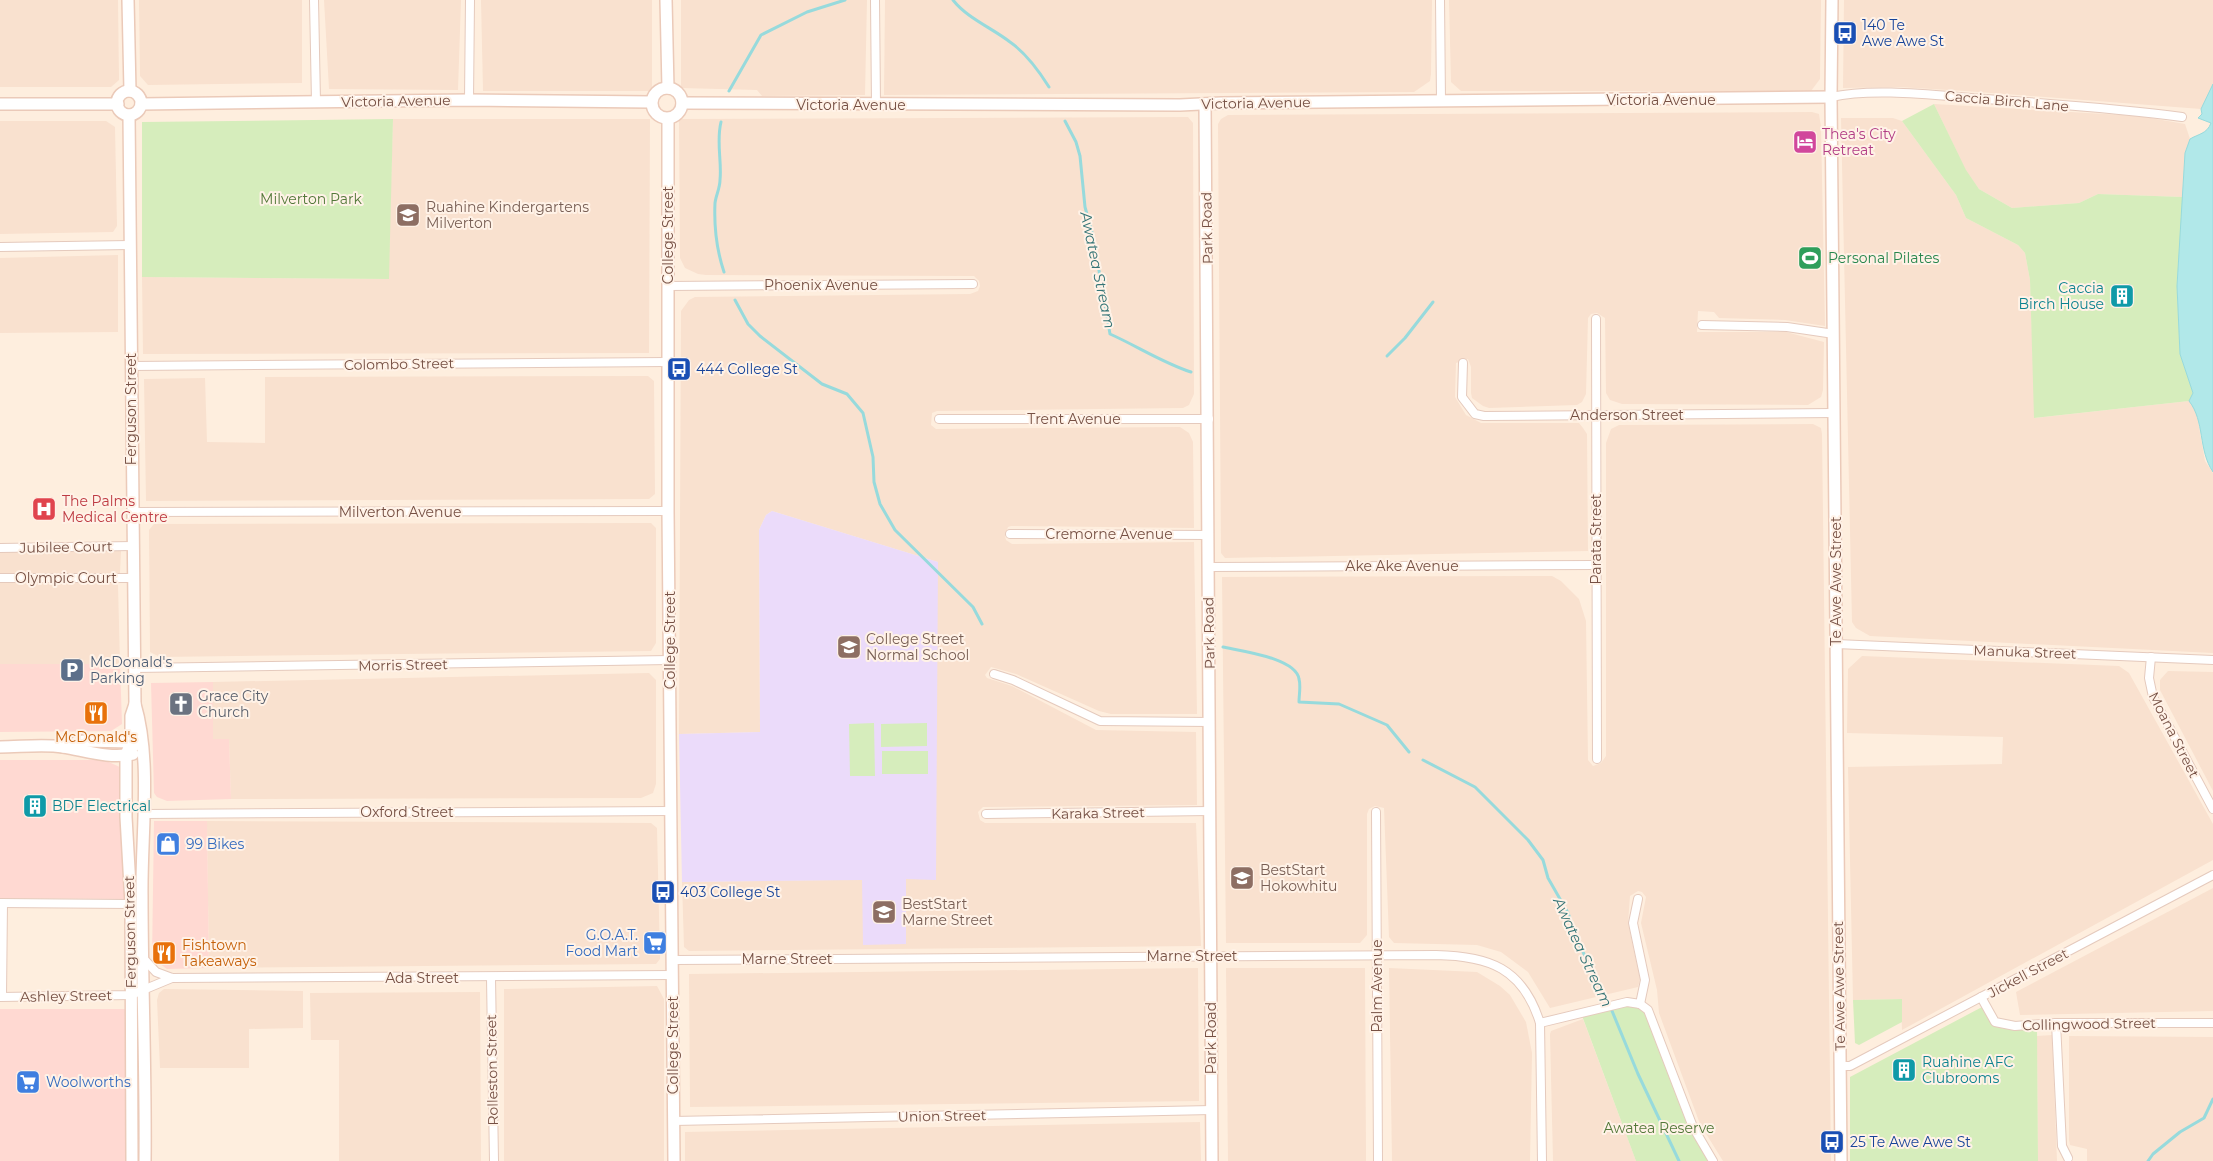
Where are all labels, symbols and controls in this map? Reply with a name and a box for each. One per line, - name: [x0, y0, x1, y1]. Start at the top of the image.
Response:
- place label: 140 Te Awe Awe St: [1862, 16, 1944, 50]
- bus stop icon: 140 Te Awe Awe St: [1832, 20, 1858, 46]
- street label: Caccia Birch Lane: [1944, 87, 2070, 115]
- street label: Victoria Avenue: [341, 91, 451, 111]
- street label: Victoria Avenue: [1606, 91, 1716, 109]
- street label: Victoria Avenue: [1201, 93, 1311, 113]
- street label: Victoria Avenue: [796, 96, 906, 114]
- place label: Thea's City Retreat: [1822, 125, 1896, 159]
- hotel icon: Thea's City Retreat: [1792, 129, 1818, 155]
- street label: College Street: [659, 185, 677, 284]
- park label: Milverton Park: [260, 190, 363, 208]
- street label: Park Road: [1197, 192, 1217, 264]
- place label: Ruahine Kindergartens Milverton: [426, 198, 589, 232]
- school or university icon: Ruahine Kindergartens Milverton: [395, 202, 421, 228]
- water label: Awatea Stream: [1076, 209, 1120, 330]
- sports icon: Personal Pilates: [1797, 245, 1823, 271]
- place label: Personal Pilates: [1828, 249, 1939, 267]
- street label: Phoenix Avenue: [764, 276, 878, 294]
- place label: Caccia Birch House: [2018, 279, 2104, 313]
- building icon: Caccia Birch House: [2109, 283, 2135, 309]
- street label: Ferguson Street: [122, 352, 140, 465]
- street label: Colombo Street: [344, 354, 454, 374]
- bus stop icon: 444 College St: [666, 356, 692, 382]
- place label: 444 College St: [696, 360, 798, 378]
- street label: Anderson Street: [1570, 406, 1684, 424]
- street label: Trent Avenue: [1027, 410, 1121, 428]
- place label: The Palms Medical Centre: [62, 492, 168, 526]
- street label: Parata Street: [1587, 493, 1605, 585]
- hospital icon: The Palms Medical Centre: [31, 496, 57, 522]
- street label: Milverton Avenue: [339, 503, 461, 521]
- street label: Te Awe Awe Street: [1827, 516, 1845, 646]
- street label: Cremorne Avenue: [1045, 525, 1173, 543]
- street label: Jubilee Court: [18, 537, 113, 557]
- street label: Ake Ake Avenue: [1345, 557, 1459, 575]
- street label: Olympic Court: [15, 569, 117, 587]
- street label: College Street: [661, 590, 679, 689]
- street label: Park Road: [1199, 597, 1219, 669]
- place label: College Street Normal School: [866, 630, 969, 664]
- school or university icon: College Street Normal School: [836, 634, 862, 660]
- street label: Manuka Street: [1973, 641, 2077, 663]
- place label: McDonald's Parking: [90, 653, 172, 687]
- street label: Morris Street: [358, 655, 448, 675]
- parking icon: McDonald's Parking: [59, 657, 85, 683]
- place label: Grace City Church: [198, 687, 269, 721]
- street label: Moana Street: [2145, 689, 2204, 781]
- church icon: Grace City Church: [168, 691, 194, 717]
- restaurant icon: McDonald's: [83, 700, 109, 726]
- place label: McDonald's: [55, 728, 137, 746]
- building icon: BDF Electrical: [22, 793, 48, 819]
- place label: BDF Electrical: [52, 797, 151, 815]
- street label: Oxford Street: [360, 803, 454, 821]
- street label: Karaka Street: [1051, 803, 1145, 823]
- shop icon: 99 Bikes: [155, 831, 181, 857]
- place label: 99 Bikes: [186, 835, 245, 853]
- place label: BestStart Hokowhitu: [1260, 861, 1337, 895]
- school or university icon: BestStart Hokowhitu: [1229, 865, 1255, 891]
- street label: Ferguson Street: [120, 875, 140, 988]
- bus stop icon: 403 College St: [650, 879, 676, 905]
- place label: 403 College St: [680, 883, 781, 901]
- water label: Awatea Stream: [1549, 893, 1617, 1010]
- place label: BestStart Marne Street: [902, 895, 993, 929]
- school or university icon: BestStart Marne Street: [871, 899, 897, 925]
- street label: Te Awe Awe Street: [1829, 921, 1849, 1051]
- place label: G.O.A.T. Food Mart: [566, 926, 638, 960]
- supermarket icon: G.O.A.T. Food Mart: [642, 930, 668, 956]
- place label: Fishtown Takeaways: [182, 936, 257, 970]
- street label: Palm Avenue: [1368, 939, 1386, 1033]
- restaurant icon: Fishtown Takeaways: [151, 940, 177, 966]
- street label: Jickell Street: [1984, 944, 2072, 1002]
- street label: Marne Street: [1146, 947, 1238, 965]
- street label: Marne Street: [741, 950, 833, 968]
- street label: Ada Street: [385, 969, 459, 987]
- street label: Ashley Street: [20, 986, 112, 1006]
- street label: College Street: [664, 995, 682, 1094]
- street label: Park Road: [1202, 1002, 1220, 1074]
- street label: Rolleston Street: [482, 1014, 502, 1126]
- street label: Collingwood Street: [2022, 1014, 2156, 1034]
- place label: Ruahine AFC Clubrooms: [1922, 1053, 2013, 1087]
- building icon: Ruahine AFC Clubrooms: [1891, 1057, 1917, 1083]
- supermarket icon: Woolworths: [15, 1069, 41, 1095]
- place label: Woolworths: [46, 1073, 131, 1091]
- street label: Union Street: [898, 1106, 987, 1126]
- park label: Awatea Reserve: [1603, 1119, 1715, 1137]
- bus stop icon: 25 Te Awe Awe St: [1819, 1129, 1845, 1155]
- place label: 25 Te Awe Awe St: [1850, 1133, 1971, 1151]

